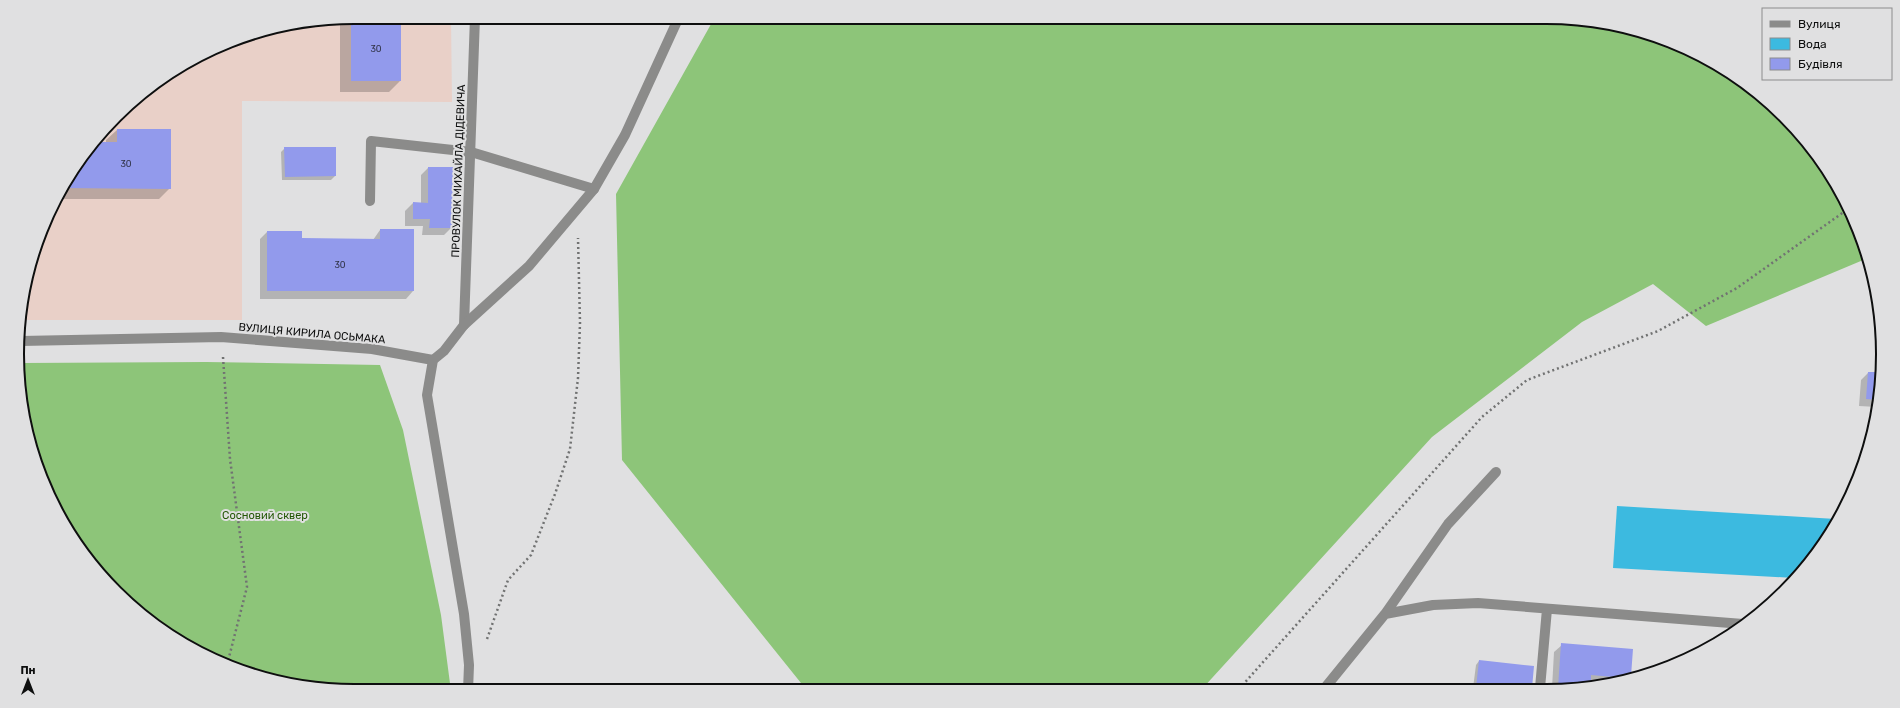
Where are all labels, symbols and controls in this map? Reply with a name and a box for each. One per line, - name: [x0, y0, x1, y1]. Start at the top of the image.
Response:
- legend: [1762, 8, 1892, 80]
- text: Вулиця: [1798, 17, 1840, 31]
- text: Вода: [1798, 37, 1827, 51]
- house number: 30: [370, 44, 382, 54]
- text: Будівля: [1798, 57, 1843, 71]
- street label: ПРОВУЛОК МИХАЙЛА ДІДЕВИЧА: [449, 84, 468, 258]
- house number: 30: [120, 159, 132, 169]
- house number: 30: [334, 260, 346, 270]
- street label: ВУЛИЦЯ КИРИЛА ОСЬМАКА: [238, 321, 387, 346]
- park label: Сосновий сквер: [222, 509, 308, 522]
- north arrow: [8, 660, 48, 700]
- text: Пн: [20, 664, 36, 677]

